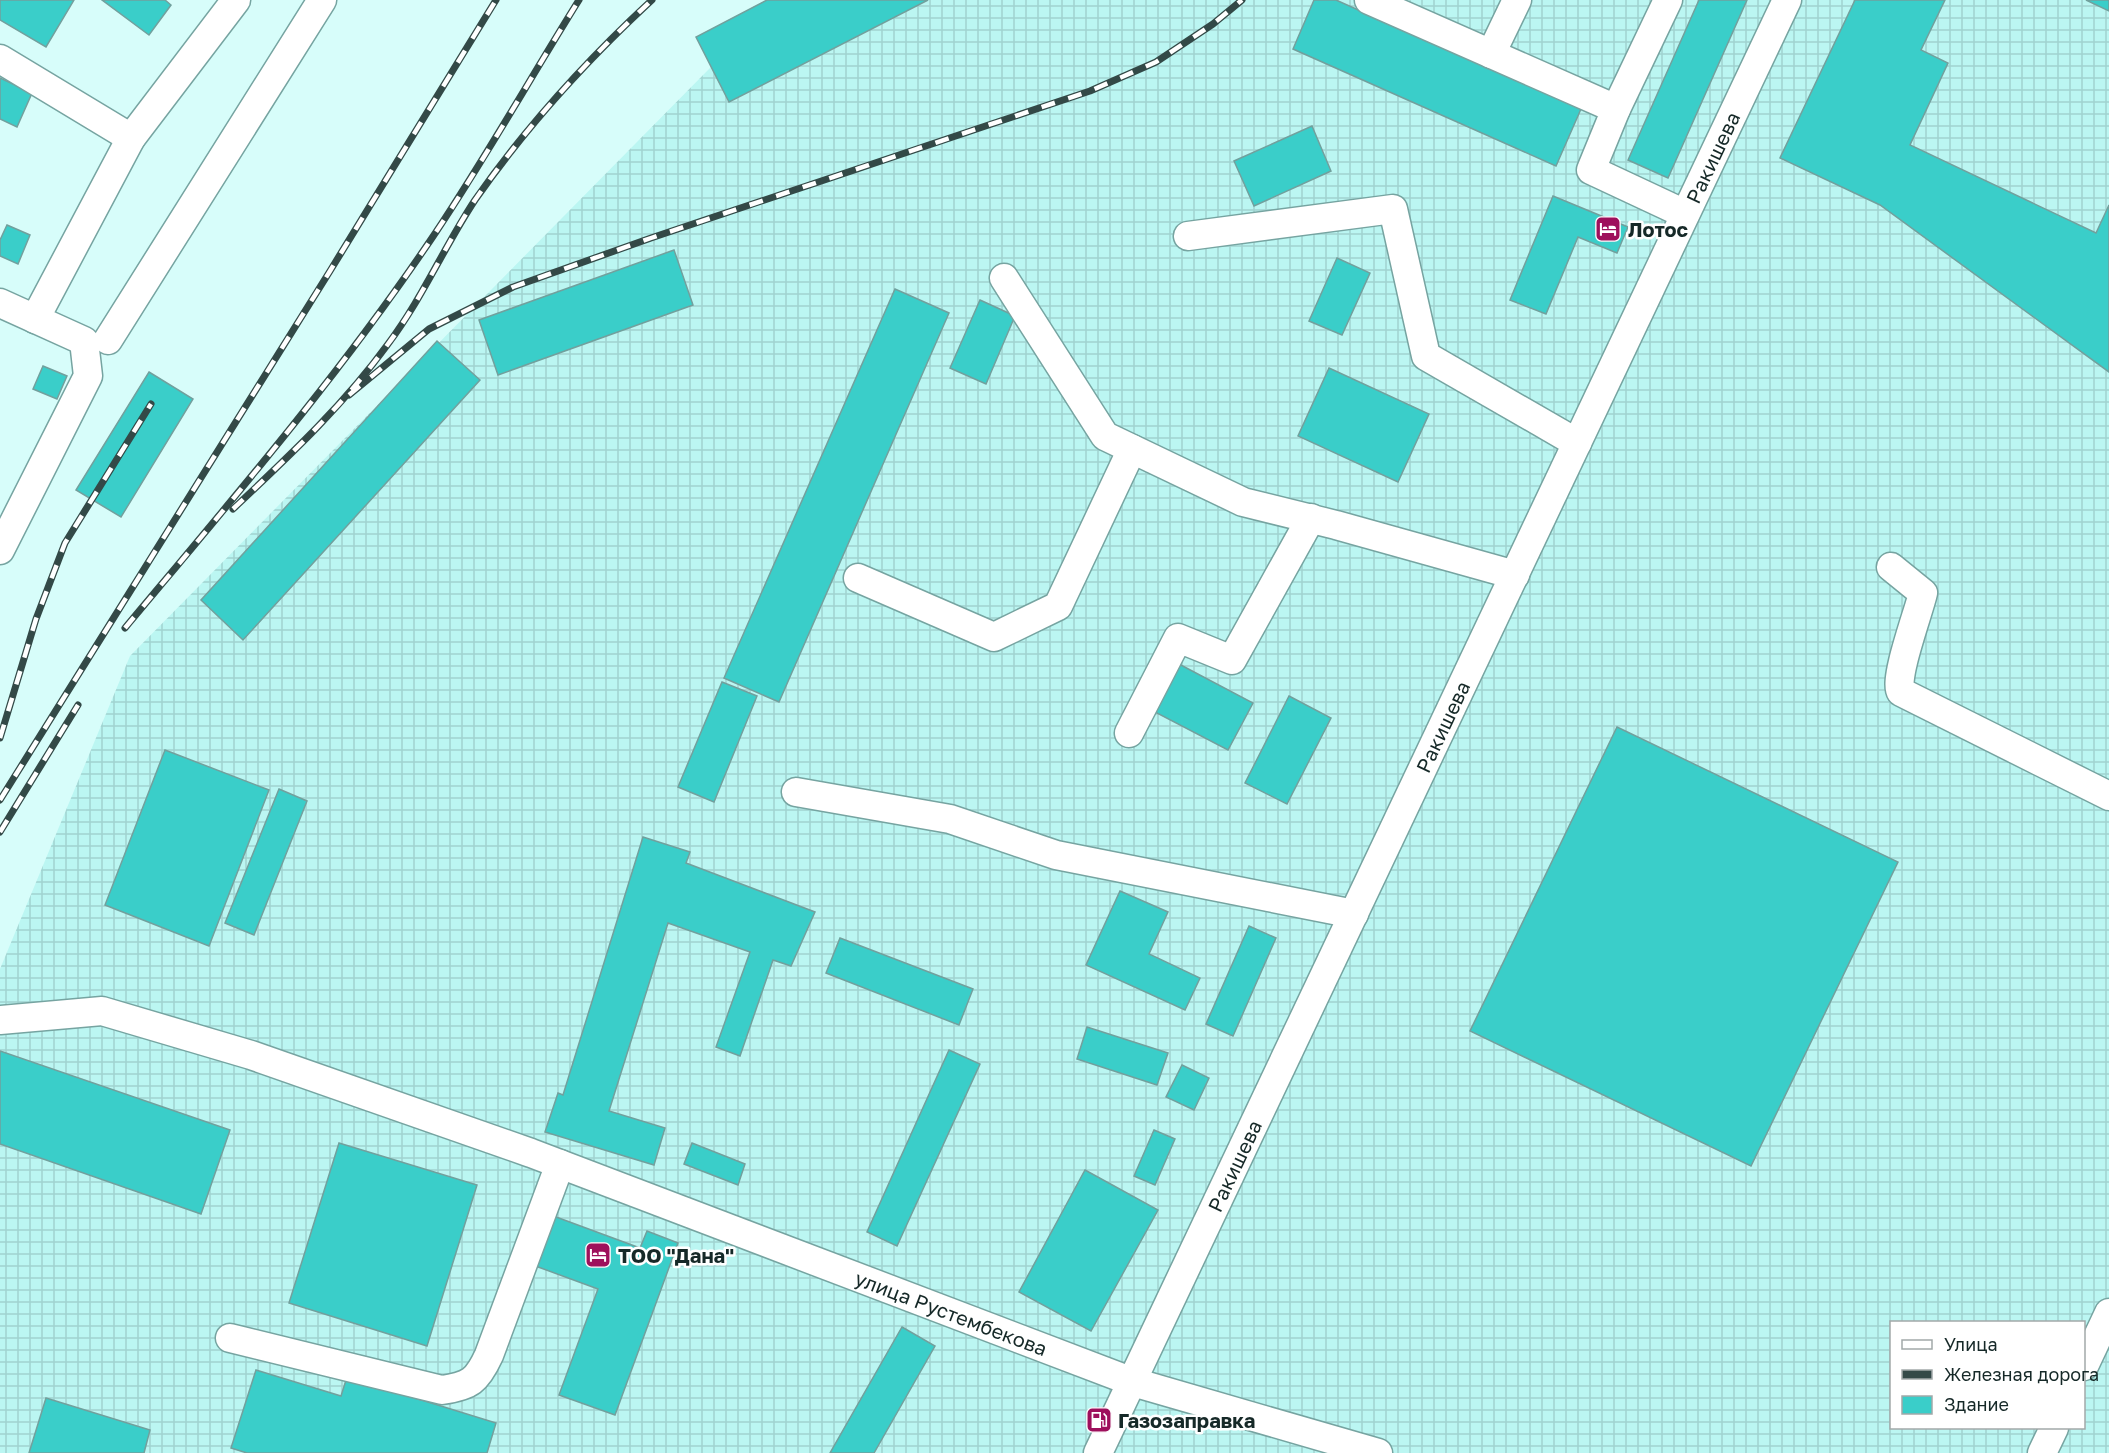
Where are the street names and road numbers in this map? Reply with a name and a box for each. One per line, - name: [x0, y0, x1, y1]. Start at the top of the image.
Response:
- street label: Ракишева: [1680, 108, 1744, 207]
- street label: Ракишева: [1411, 677, 1474, 776]
- street label: Ракишева: [1202, 1116, 1266, 1215]
- street label: улица Рустембекова: [852, 1265, 1051, 1360]

